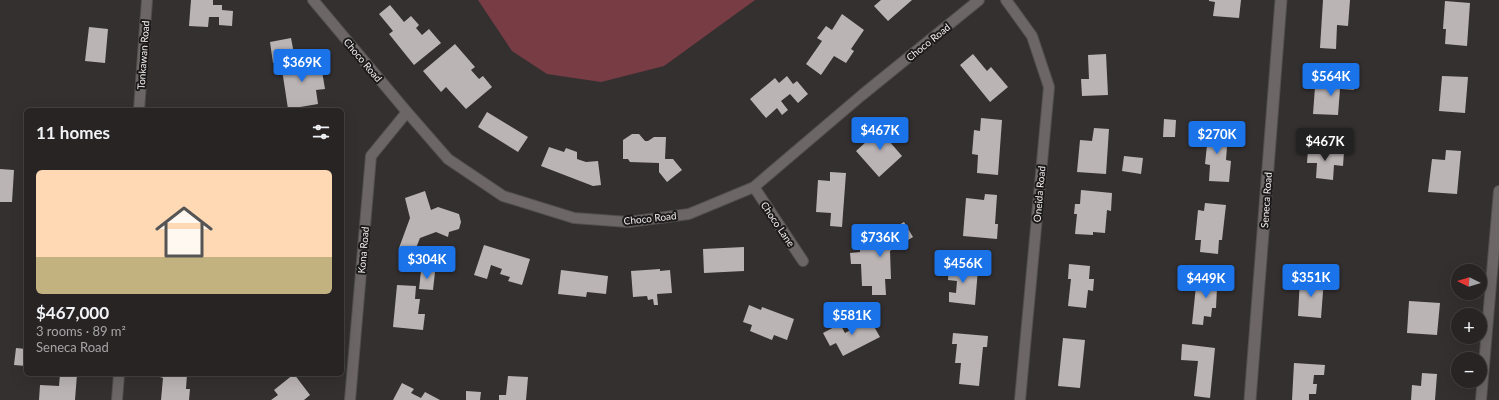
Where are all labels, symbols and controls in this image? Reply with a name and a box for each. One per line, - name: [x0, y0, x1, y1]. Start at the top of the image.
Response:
- street label: Tonkawan Road: [135, 20, 151, 90]
- street label: Choco Road: [904, 21, 952, 63]
- street label: Choco Road: [341, 36, 385, 84]
- pin: $369K: [274, 49, 330, 83]
- text: $369K: [282, 54, 322, 70]
- pin: $564K: [1303, 63, 1359, 97]
- text: $564K: [1311, 68, 1351, 84]
- pin: $467K: [852, 117, 908, 151]
- icon: filters: [310, 121, 332, 143]
- pin: $270K: [1189, 121, 1245, 155]
- text: 11 homes: [36, 122, 110, 143]
- text: $467K: [860, 122, 900, 138]
- text: $270K: [1197, 126, 1237, 142]
- pin: $467K: [1297, 128, 1353, 162]
- text: $467K: [1305, 133, 1345, 149]
- street label: Oneida Road: [1031, 165, 1047, 223]
- street label: Seneca Road: [1258, 172, 1274, 228]
- icon: home: [148, 196, 220, 268]
- street label: Choco Lane: [759, 199, 797, 249]
- street label: Choco Road: [623, 209, 677, 227]
- pin: $736K: [852, 224, 908, 258]
- street label: Kona Road: [355, 226, 371, 274]
- text: $736K: [860, 229, 900, 245]
- pin: $304K: [399, 246, 455, 280]
- pin: $456K: [935, 250, 991, 284]
- text: $304K: [407, 251, 447, 267]
- text: $456K: [943, 255, 983, 271]
- pin: $351K: [1283, 264, 1339, 298]
- north arrow: [1451, 264, 1487, 300]
- map controls: [1451, 264, 1487, 388]
- pin: $449K: [1178, 265, 1234, 299]
- text: $351K: [1291, 269, 1331, 285]
- text: $449K: [1186, 270, 1226, 286]
- text: $467,000: [36, 302, 109, 323]
- pin: $581K: [824, 302, 880, 336]
- text: $581K: [832, 307, 872, 323]
- button: +: [1451, 308, 1487, 344]
- text: 3 rooms · 89 m²: [36, 323, 126, 339]
- text: Seneca Road: [36, 339, 109, 355]
- button: −: [1451, 352, 1487, 388]

